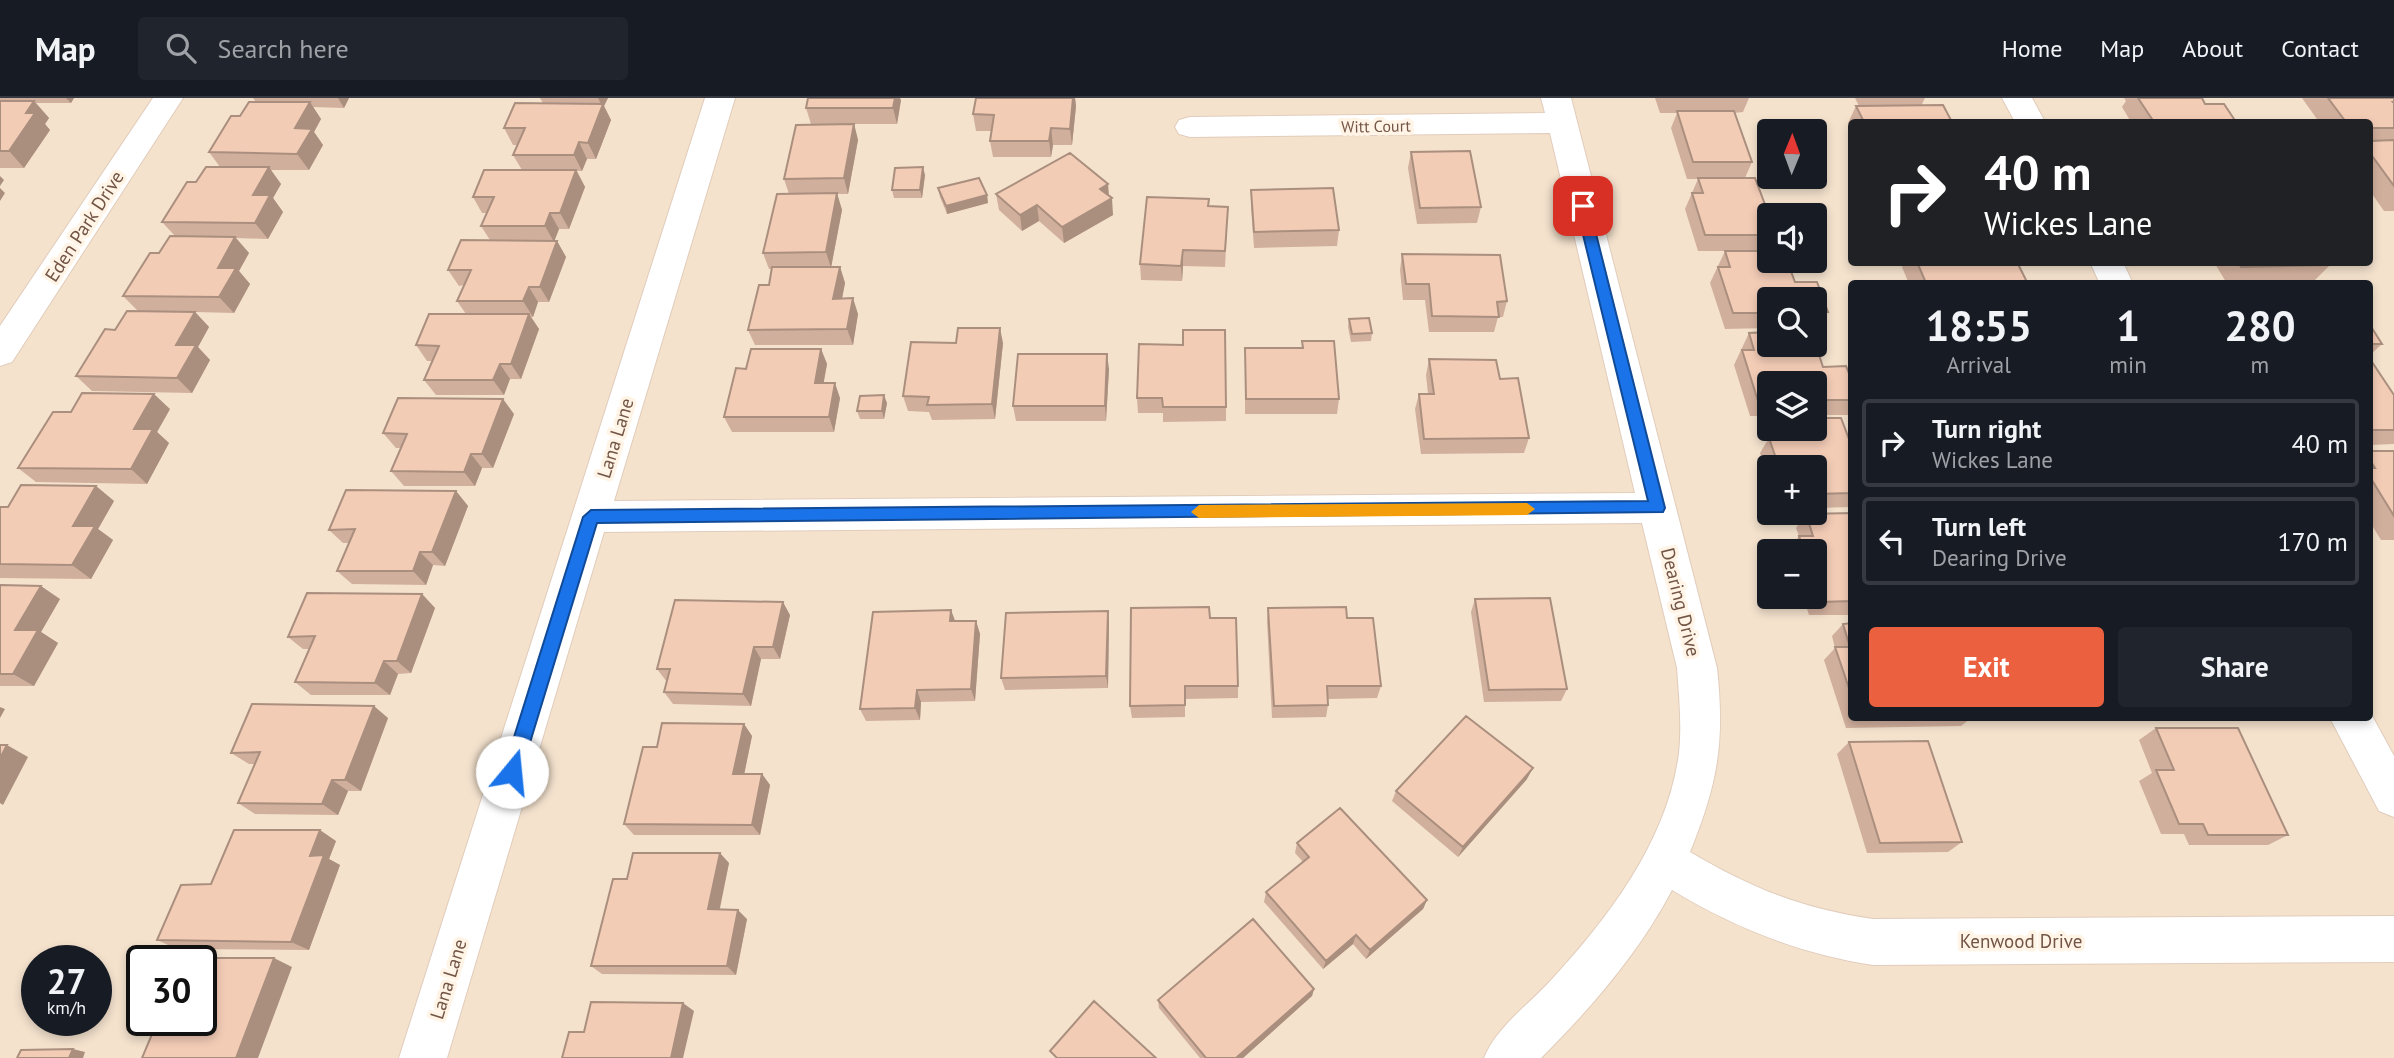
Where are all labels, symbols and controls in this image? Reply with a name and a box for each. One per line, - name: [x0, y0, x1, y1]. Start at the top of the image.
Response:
- search box: [138, 17, 628, 80]
- text: Map: [35, 27, 96, 70]
- icon: search: [162, 29, 200, 67]
- text: Search here: [218, 32, 349, 65]
- text: Home: [2002, 33, 2062, 64]
- text: Map: [2100, 33, 2144, 64]
- text: About: [2182, 33, 2243, 64]
- text: Contact: [2281, 33, 2359, 64]
- street label: Witt Court: [1341, 115, 1412, 137]
- north arrow: [1757, 119, 1827, 189]
- map controls: [1757, 119, 1827, 609]
- text: 40 m: [1984, 140, 2091, 204]
- icon: right: [1869, 147, 1960, 238]
- street label: Eden Park Drive: [39, 166, 129, 286]
- pin: [1553, 176, 1613, 236]
- icon: arrive: [1564, 187, 1602, 225]
- text: Wickes Lane: [1984, 202, 2152, 244]
- button: sound: [1757, 203, 1827, 273]
- button: search: [1757, 287, 1827, 357]
- text: 18:55: [1925, 298, 2032, 353]
- text: 1: [2116, 298, 2140, 353]
- text: 280: [2224, 298, 2296, 353]
- text: Arrival: [1946, 350, 2011, 379]
- text: min: [2109, 350, 2147, 379]
- text: m: [2251, 350, 2269, 379]
- button: layers: [1757, 371, 1827, 441]
- street label: Lana Lane: [591, 395, 639, 481]
- text: Turn right: [1932, 412, 2041, 445]
- icon: right: [1873, 424, 1911, 462]
- text: 40 m: [2292, 427, 2348, 460]
- text: Wickes Lane: [1932, 445, 2053, 474]
- button: +: [1757, 455, 1827, 525]
- text: Turn left: [1932, 510, 2026, 543]
- icon: left: [1873, 522, 1911, 560]
- text: 170 m: [2277, 525, 2348, 558]
- button: −: [1757, 539, 1827, 609]
- text: Dearing Drive: [1932, 543, 2067, 572]
- street label: Dearing Drive: [1656, 545, 1706, 659]
- button: Exit: [1869, 627, 2104, 707]
- button: Share: [2118, 627, 2352, 707]
- position arrow: [475, 735, 549, 809]
- street label: Kenwood Drive: [1960, 929, 2082, 953]
- street label: Lana Lane: [424, 936, 472, 1022]
- speed limit sign: 30: [126, 945, 217, 1036]
- text: 27: [47, 958, 86, 1004]
- text: km/h: [47, 996, 86, 1019]

